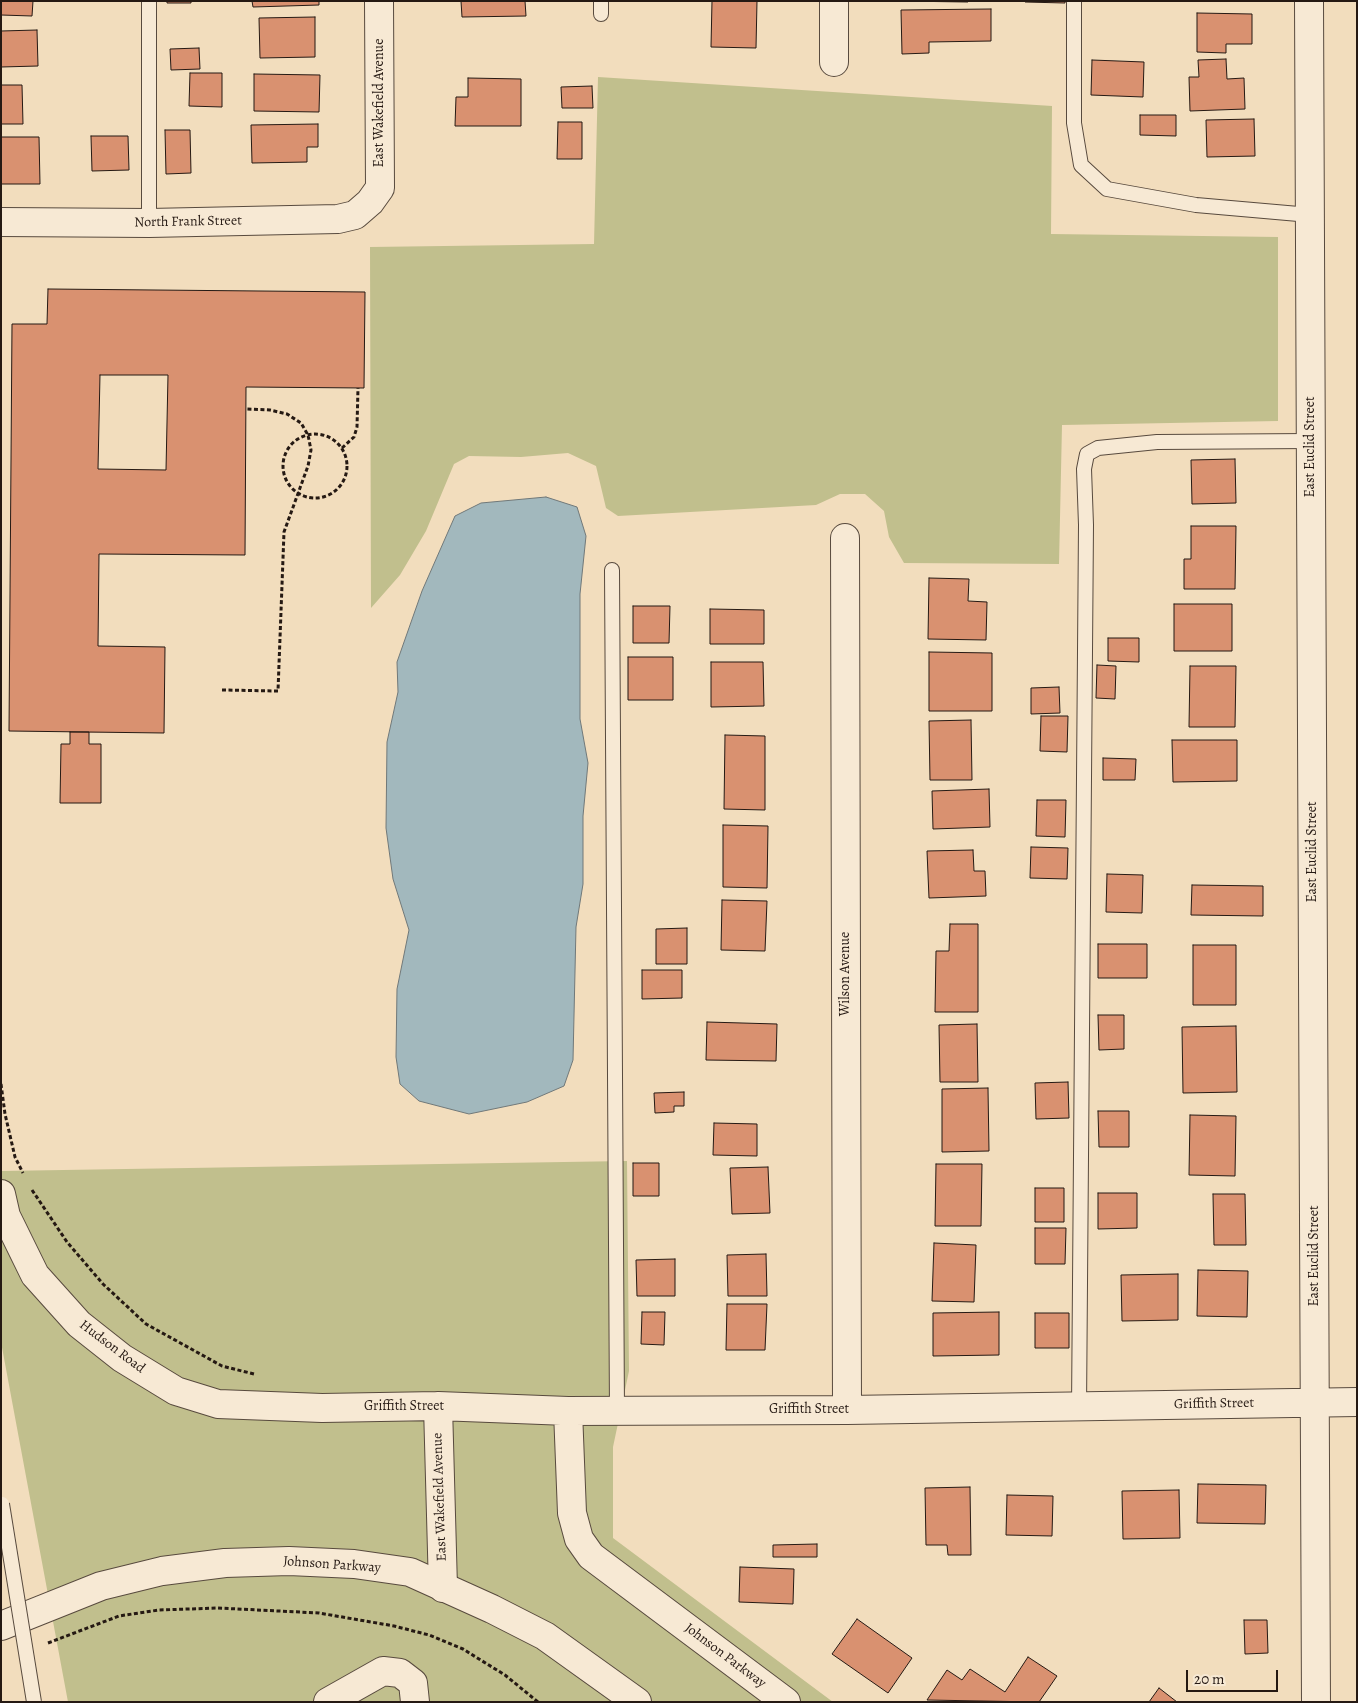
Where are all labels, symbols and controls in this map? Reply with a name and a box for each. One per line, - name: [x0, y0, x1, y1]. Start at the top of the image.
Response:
- street label: East Wakefield Avenue: [372, 39, 388, 167]
- street label: North Frank Street: [134, 213, 242, 231]
- street label: East Euclid Street: [1303, 396, 1319, 498]
- street label: East Euclid Street: [1305, 801, 1321, 903]
- street label: Wilson Avenue: [838, 932, 854, 1016]
- street label: East Euclid Street: [1307, 1205, 1323, 1307]
- street label: Hudson Road: [76, 1317, 148, 1377]
- street label: Griffith Street: [1174, 1395, 1254, 1413]
- street label: Griffith Street: [364, 1399, 444, 1415]
- street label: Griffith Street: [769, 1402, 849, 1418]
- street label: East Wakefield Avenue: [429, 1432, 451, 1562]
- street label: Johnson Parkway: [283, 1553, 381, 1577]
- street label: Johnson Parkway: [681, 1620, 769, 1692]
- scale bar: [1188, 1660, 1280, 1692]
- text: 20 m: [1194, 1669, 1225, 1689]

